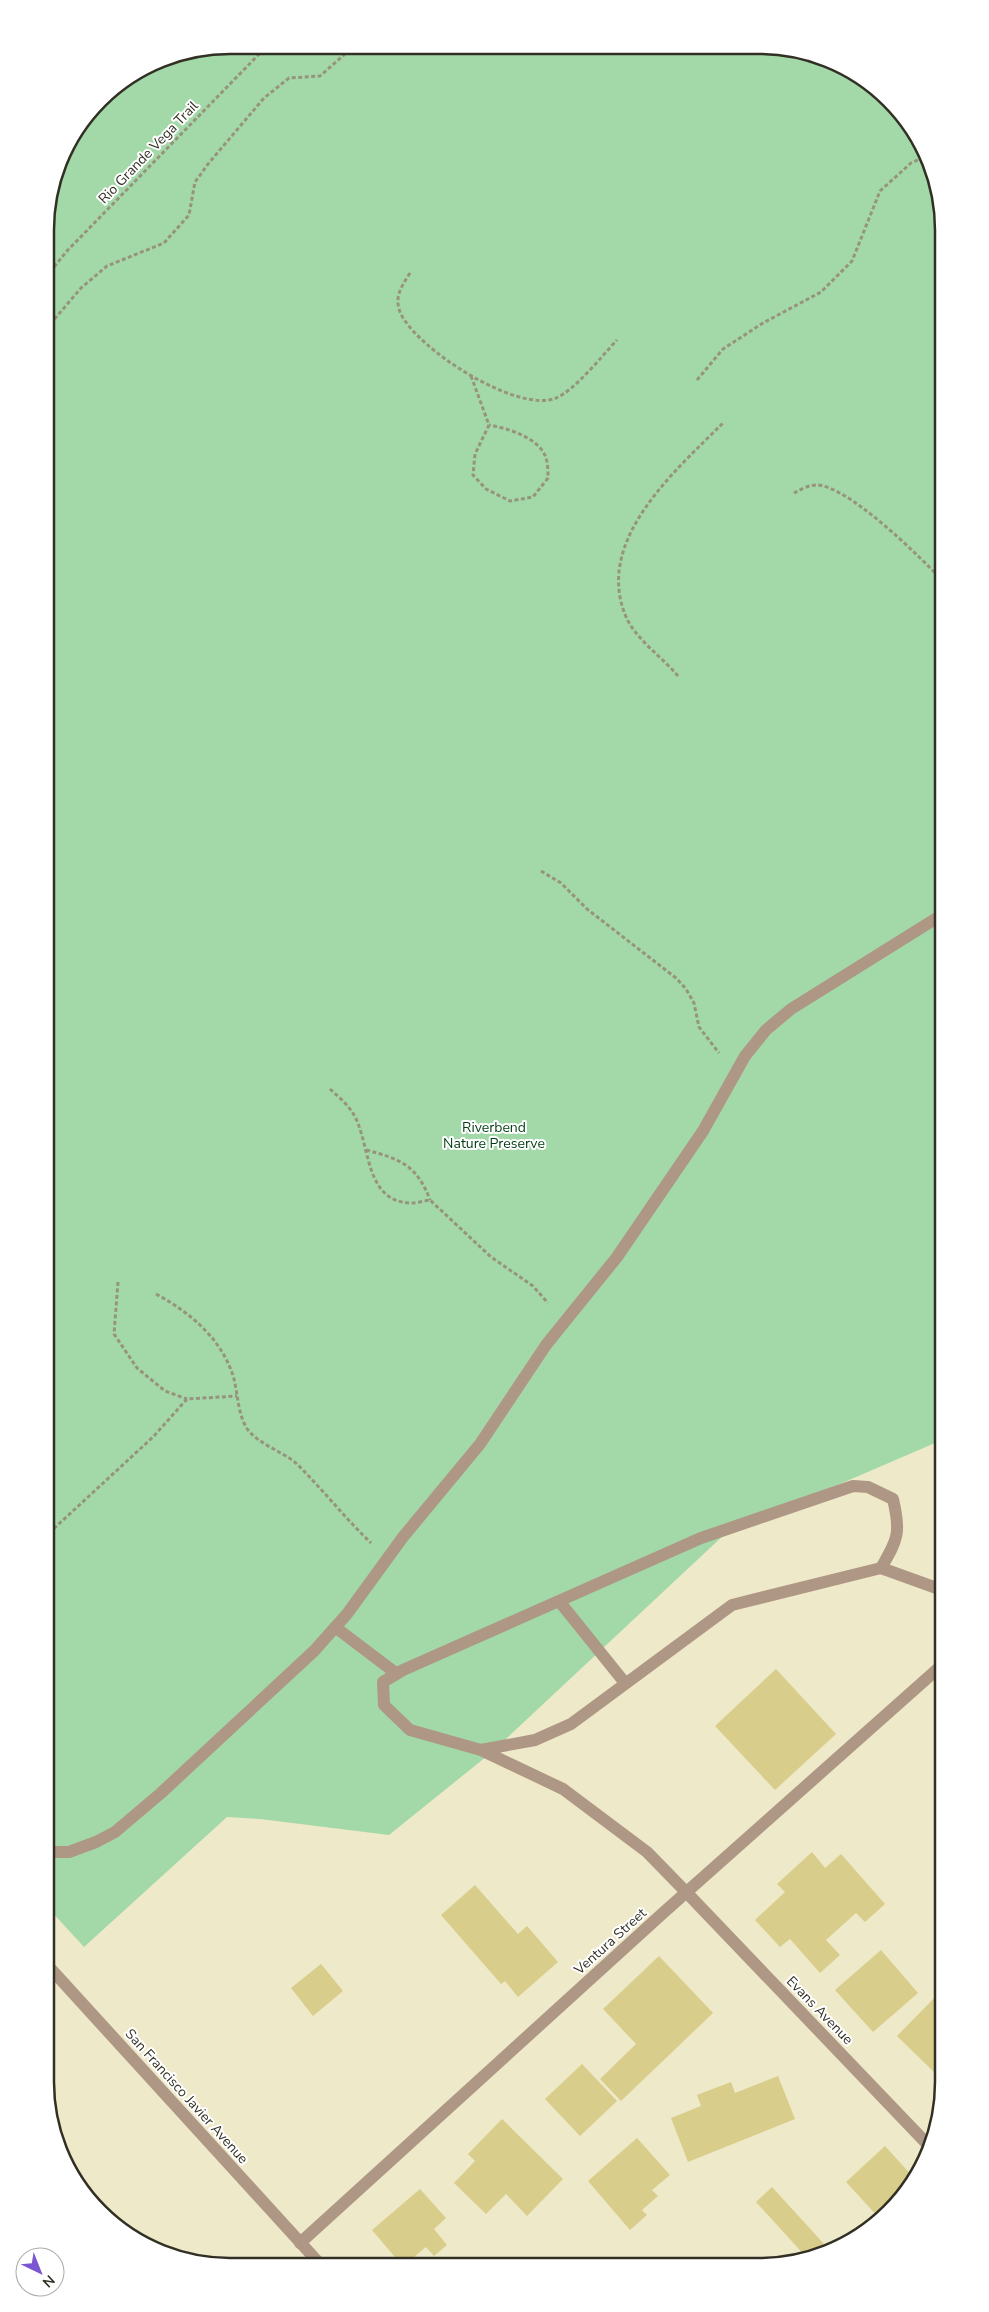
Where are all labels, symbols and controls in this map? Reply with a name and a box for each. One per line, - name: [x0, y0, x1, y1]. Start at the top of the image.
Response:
- street label: Rio Grande Vega Trail: [94, 96, 203, 208]
- park label: Riverbend Nature Preserve: [443, 1118, 545, 1153]
- street label: Ventura Street: [569, 1904, 651, 1980]
- street label: Evans Avenue: [782, 1972, 857, 2049]
- street label: San Francisco Javier Avenue: [121, 2025, 252, 2168]
- north arrow: [15, 2247, 65, 2297]
- text: N: [38, 2271, 59, 2292]

